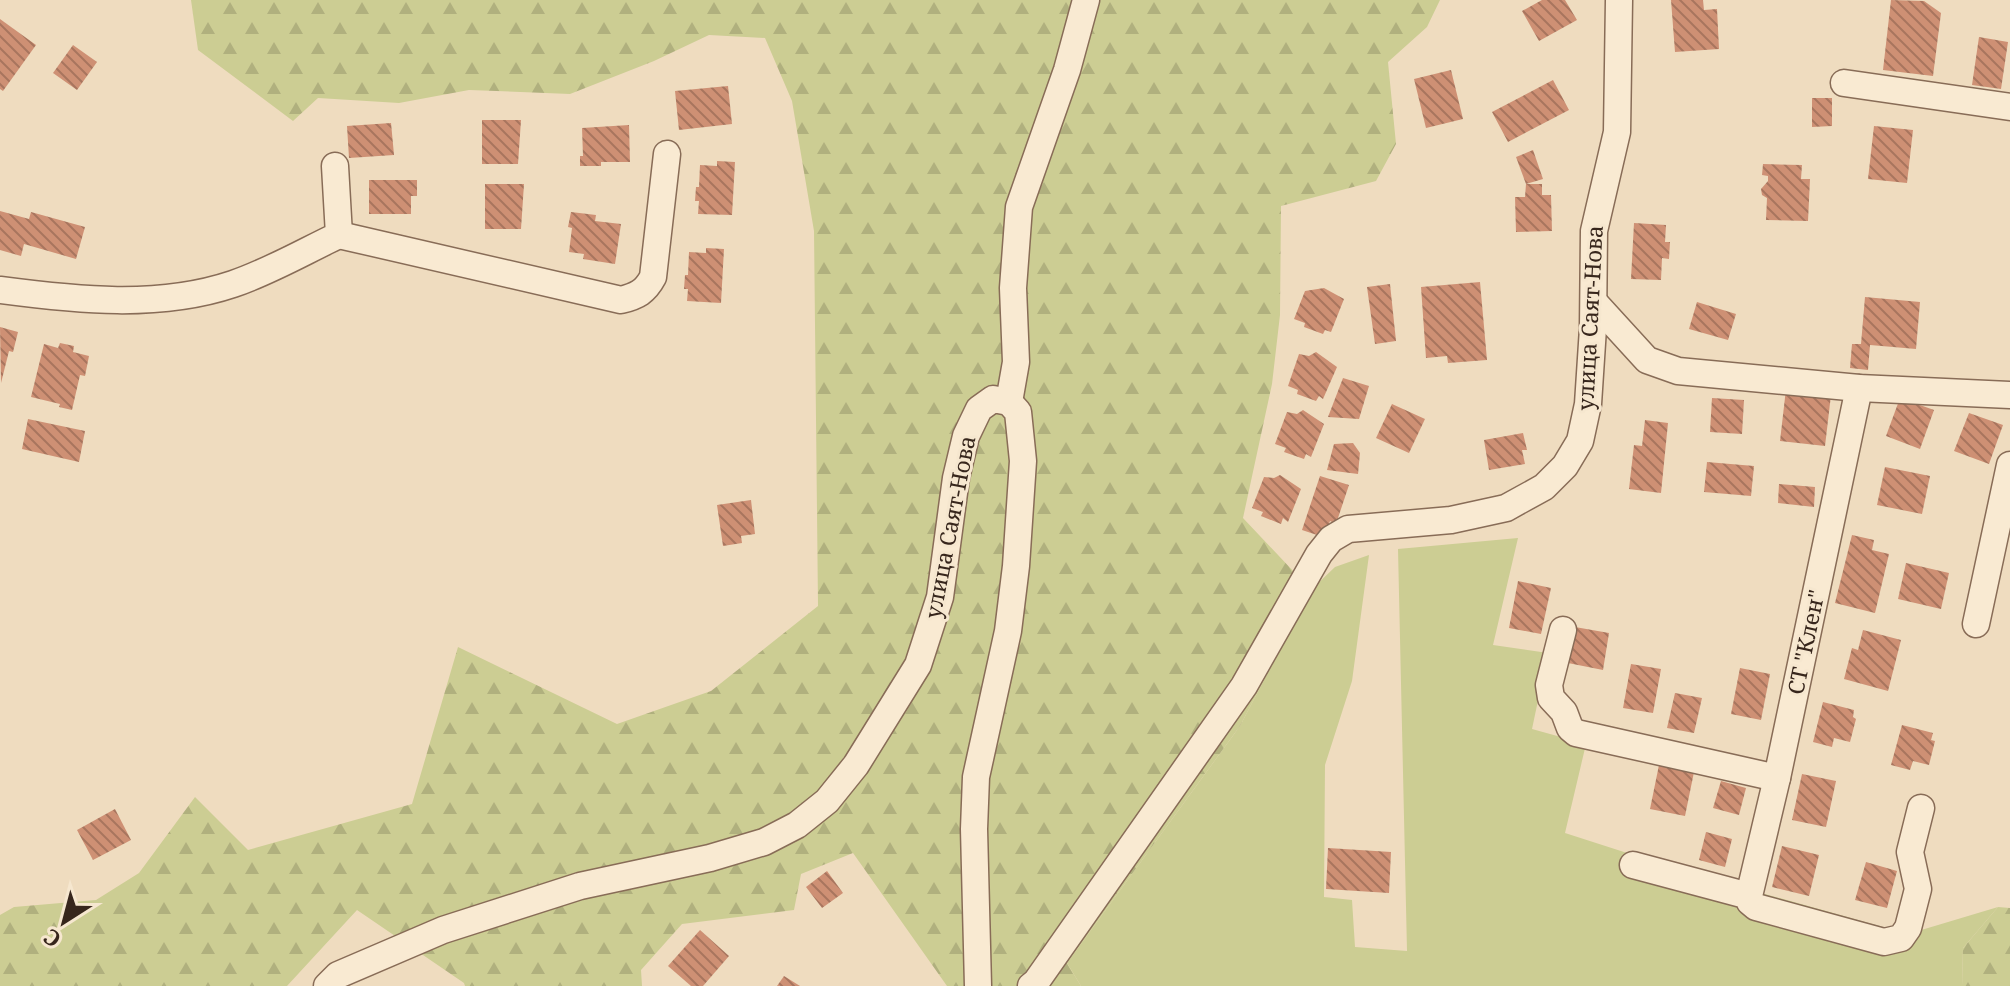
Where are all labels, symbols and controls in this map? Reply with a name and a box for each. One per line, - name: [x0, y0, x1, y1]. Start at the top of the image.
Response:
- street label: улица Саят-Нова: [1569, 224, 1609, 411]
- street label: улица Саят-Нова: [917, 433, 981, 621]
- street label: СТ "Клен": [1779, 587, 1831, 697]
- north arrow: [24, 882, 104, 962]
- text: С: [37, 923, 66, 955]

